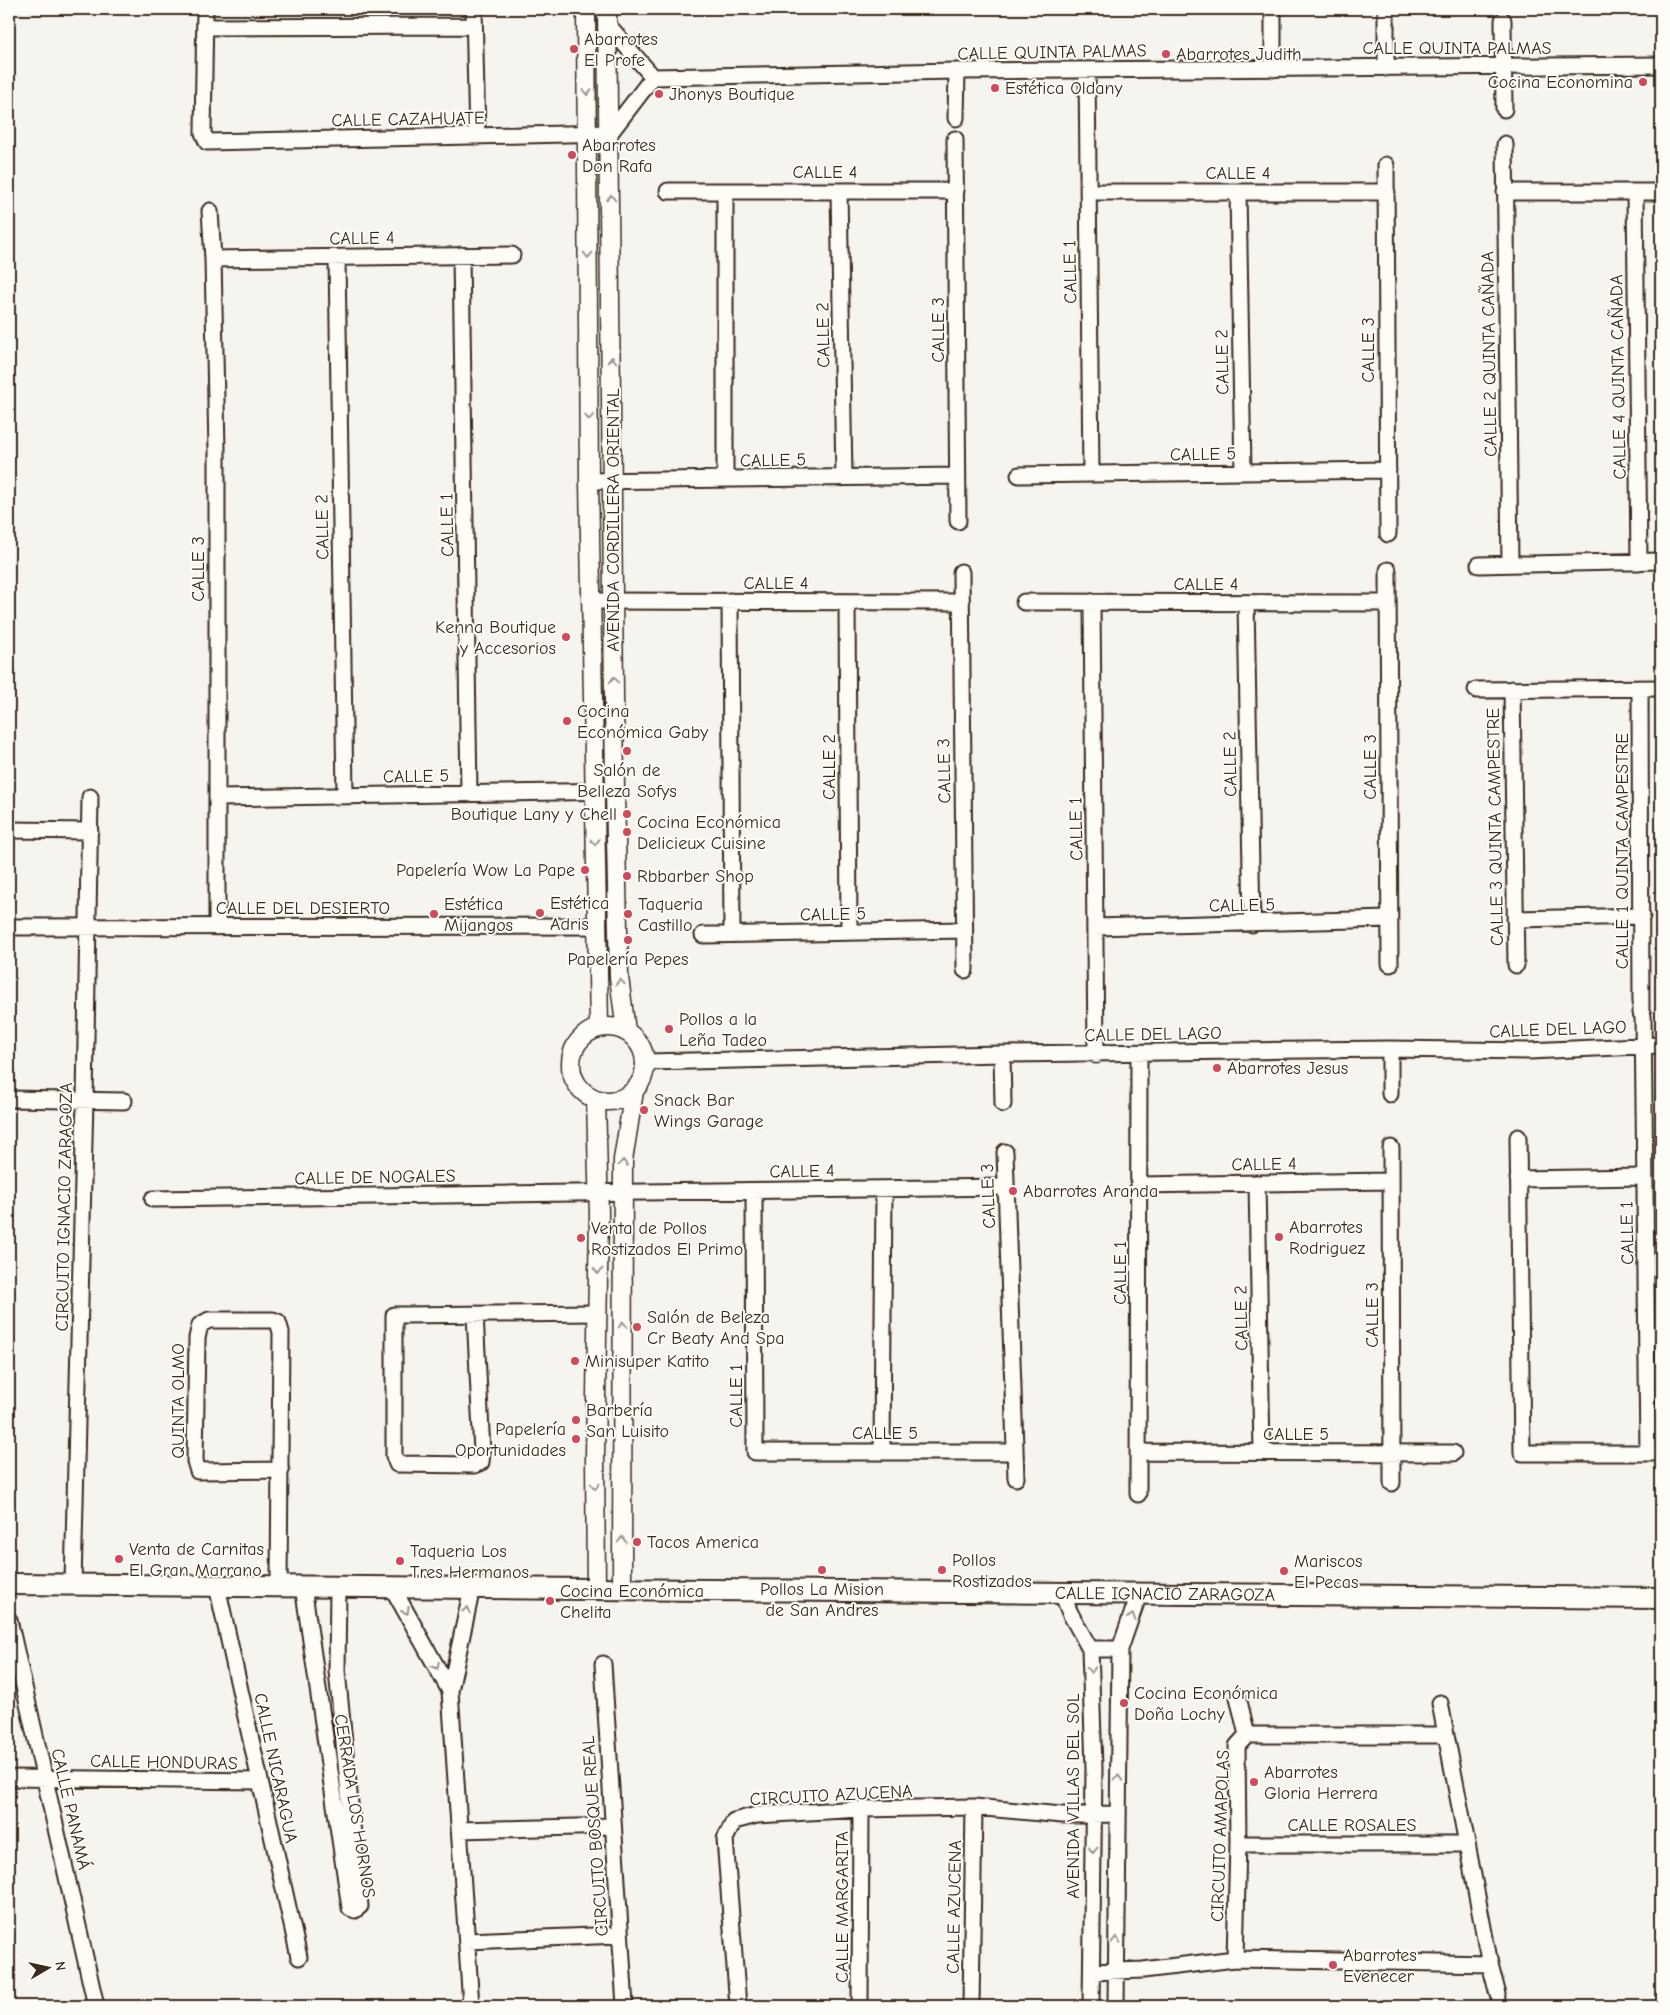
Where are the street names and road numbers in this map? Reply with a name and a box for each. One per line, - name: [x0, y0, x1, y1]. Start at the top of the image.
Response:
- street label: CALLE QUINTA PALMAS: [1362, 38, 1552, 59]
- street label: CALLE QUINTA PALMAS: [957, 40, 1147, 65]
- street label: CALLE CAZAHUATE: [331, 108, 485, 131]
- street label: CALLE 4: [792, 162, 858, 183]
- street label: CALLE 4: [1205, 163, 1271, 184]
- street label: CALLE 4: [329, 227, 395, 250]
- street label: CALLE 1: [1059, 240, 1082, 304]
- street label: CALLE 2 QUINTA CAÑADA: [1477, 251, 1502, 457]
- street label: CALLE 4 QUINTA CAÑADA: [1606, 274, 1631, 480]
- street label: CALLE 3: [928, 297, 949, 363]
- street label: CALLE 2: [812, 302, 835, 368]
- street label: CALLE 3: [1358, 317, 1379, 383]
- street label: CALLE 2: [1211, 329, 1234, 395]
- street label: AVENIDA CORDILLERA ORIENTAL: [603, 388, 624, 652]
- street label: CALLE 5: [1170, 443, 1236, 466]
- street label: CALLE 5: [740, 449, 806, 472]
- street label: CALLE 1: [436, 493, 459, 557]
- street label: CALLE 2: [311, 494, 334, 560]
- street label: CALLE 3: [188, 536, 209, 602]
- street label: CALLE 4: [743, 573, 809, 594]
- street label: CALLE 4: [1173, 574, 1239, 595]
- street label: CALLE 3 QUINTA CAMPESTRE: [1483, 708, 1508, 946]
- street label: CALLE 2: [1219, 731, 1242, 797]
- street label: CALLE 1 QUINTA CAMPESTRE: [1612, 733, 1633, 969]
- street label: CALLE 2: [819, 734, 840, 800]
- street label: CALLE 3: [1360, 734, 1381, 800]
- street label: CALLE 3: [933, 738, 956, 804]
- street label: CALLE 5: [383, 765, 449, 788]
- street label: CALLE 1: [1065, 797, 1088, 861]
- street label: CALLE 5: [1209, 894, 1275, 917]
- street label: CALLE DEL DESIERTO: [216, 898, 390, 919]
- street label: CALLE 5: [800, 903, 866, 926]
- street label: CALLE DEL LAGO: [1489, 1017, 1627, 1042]
- street label: CALLE DEL LAGO: [1084, 1023, 1222, 1046]
- street label: CIRCUITO IGNACIO ZARAGOZA: [52, 1082, 77, 1332]
- street label: CALLE 4: [1231, 1153, 1297, 1176]
- street label: CALLE 4: [769, 1160, 835, 1183]
- street label: CALLE 3: [977, 1163, 1000, 1229]
- street label: CALLE DE NOGALES: [294, 1166, 456, 1189]
- street label: CALLE 1: [1616, 1201, 1639, 1265]
- street label: CALLE 1: [1110, 1241, 1131, 1305]
- street label: CALLE 3: [1362, 1282, 1383, 1348]
- street label: CALLE 2: [1230, 1285, 1253, 1351]
- street label: QUINTA OLMO: [168, 1343, 189, 1459]
- street label: CALLE 1: [726, 1364, 747, 1428]
- street label: CALLE 5: [852, 1423, 918, 1444]
- street label: CALLE 5: [1263, 1424, 1329, 1445]
- street label: CALLE IGNACIO ZARAGOZA: [1055, 1583, 1275, 1606]
- street label: CALLE NICARAGUA: [249, 1691, 302, 1845]
- street label: AVENIDA VILLAS DEL SOL: [1063, 1693, 1084, 1899]
- street label: CERRADA LOS HORNOS: [330, 1712, 379, 1900]
- street label: CIRCUITO BOSQUE REAL: [578, 1735, 613, 1937]
- street label: CALLE PANAMÁ: [46, 1746, 96, 1872]
- street label: CIRCUITO AMAPOLAS: [1207, 1749, 1234, 1923]
- street label: CALLE HONDURAS: [90, 1751, 238, 1774]
- street label: CIRCUITO AZUCENA: [749, 1781, 913, 1810]
- street label: CALLE ROSALES: [1288, 1815, 1416, 1836]
- street label: CALLE MARGARITA: [832, 1831, 853, 1983]
- street label: CALLE AZUCENA: [943, 1840, 966, 1974]

